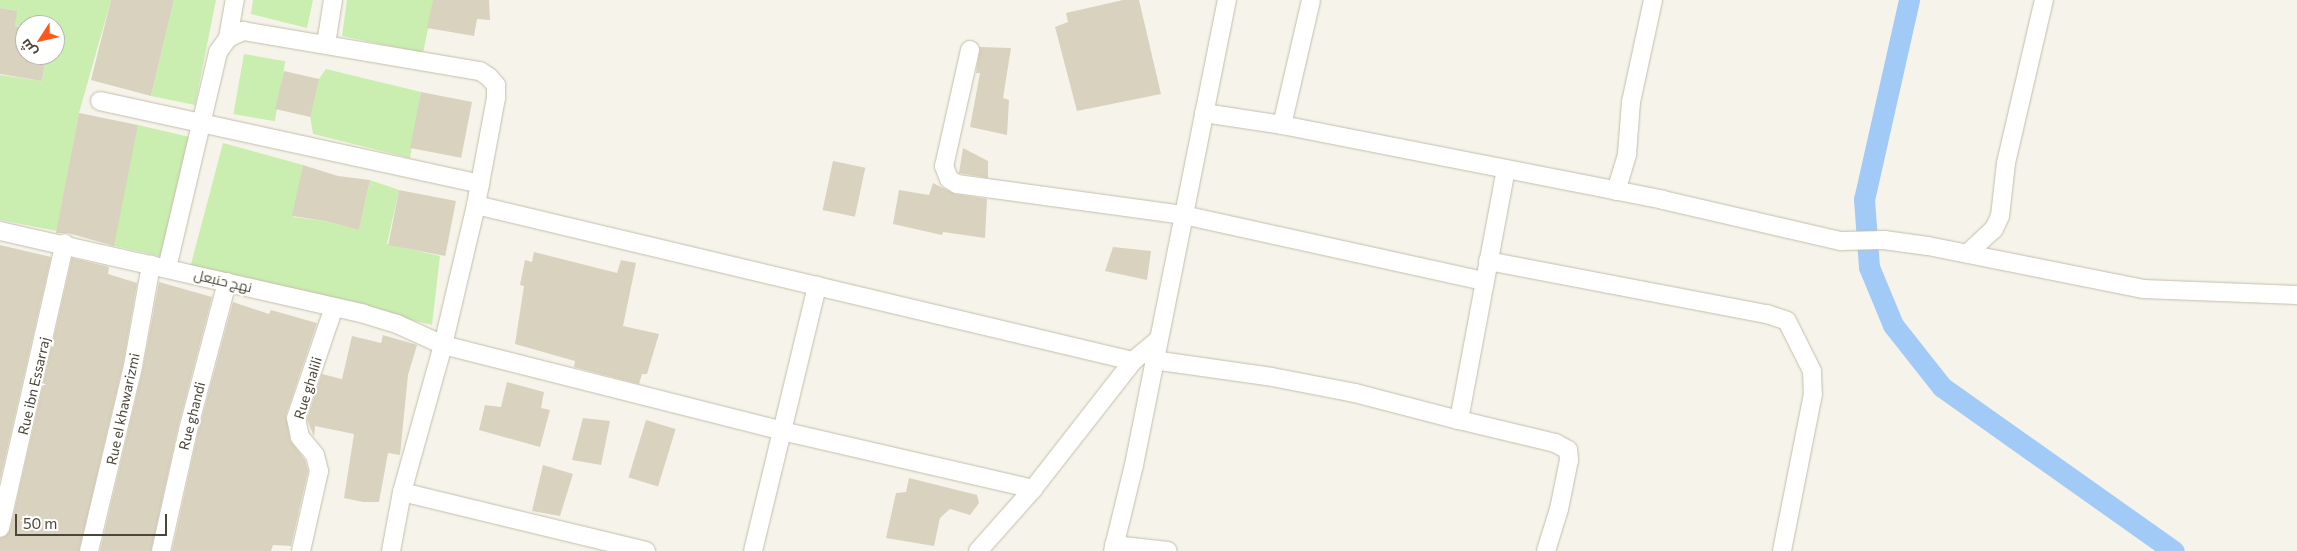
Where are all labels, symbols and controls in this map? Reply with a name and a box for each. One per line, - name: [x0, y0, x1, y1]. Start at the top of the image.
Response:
- north arrow: [15, 15, 65, 65]
- text: ش: [16, 36, 40, 61]
- street label: نهج حنبعل: [192, 266, 254, 296]
- street label: Rue ibn Essarraj: [15, 335, 53, 437]
- street label: Rue el khawarizmi: [103, 352, 143, 466]
- street label: Rue ghalili: [291, 355, 325, 421]
- street label: Rue ghandi: [175, 380, 209, 452]
- scale bar: [18, 504, 170, 536]
- text: 50 m: [23, 514, 57, 532]

